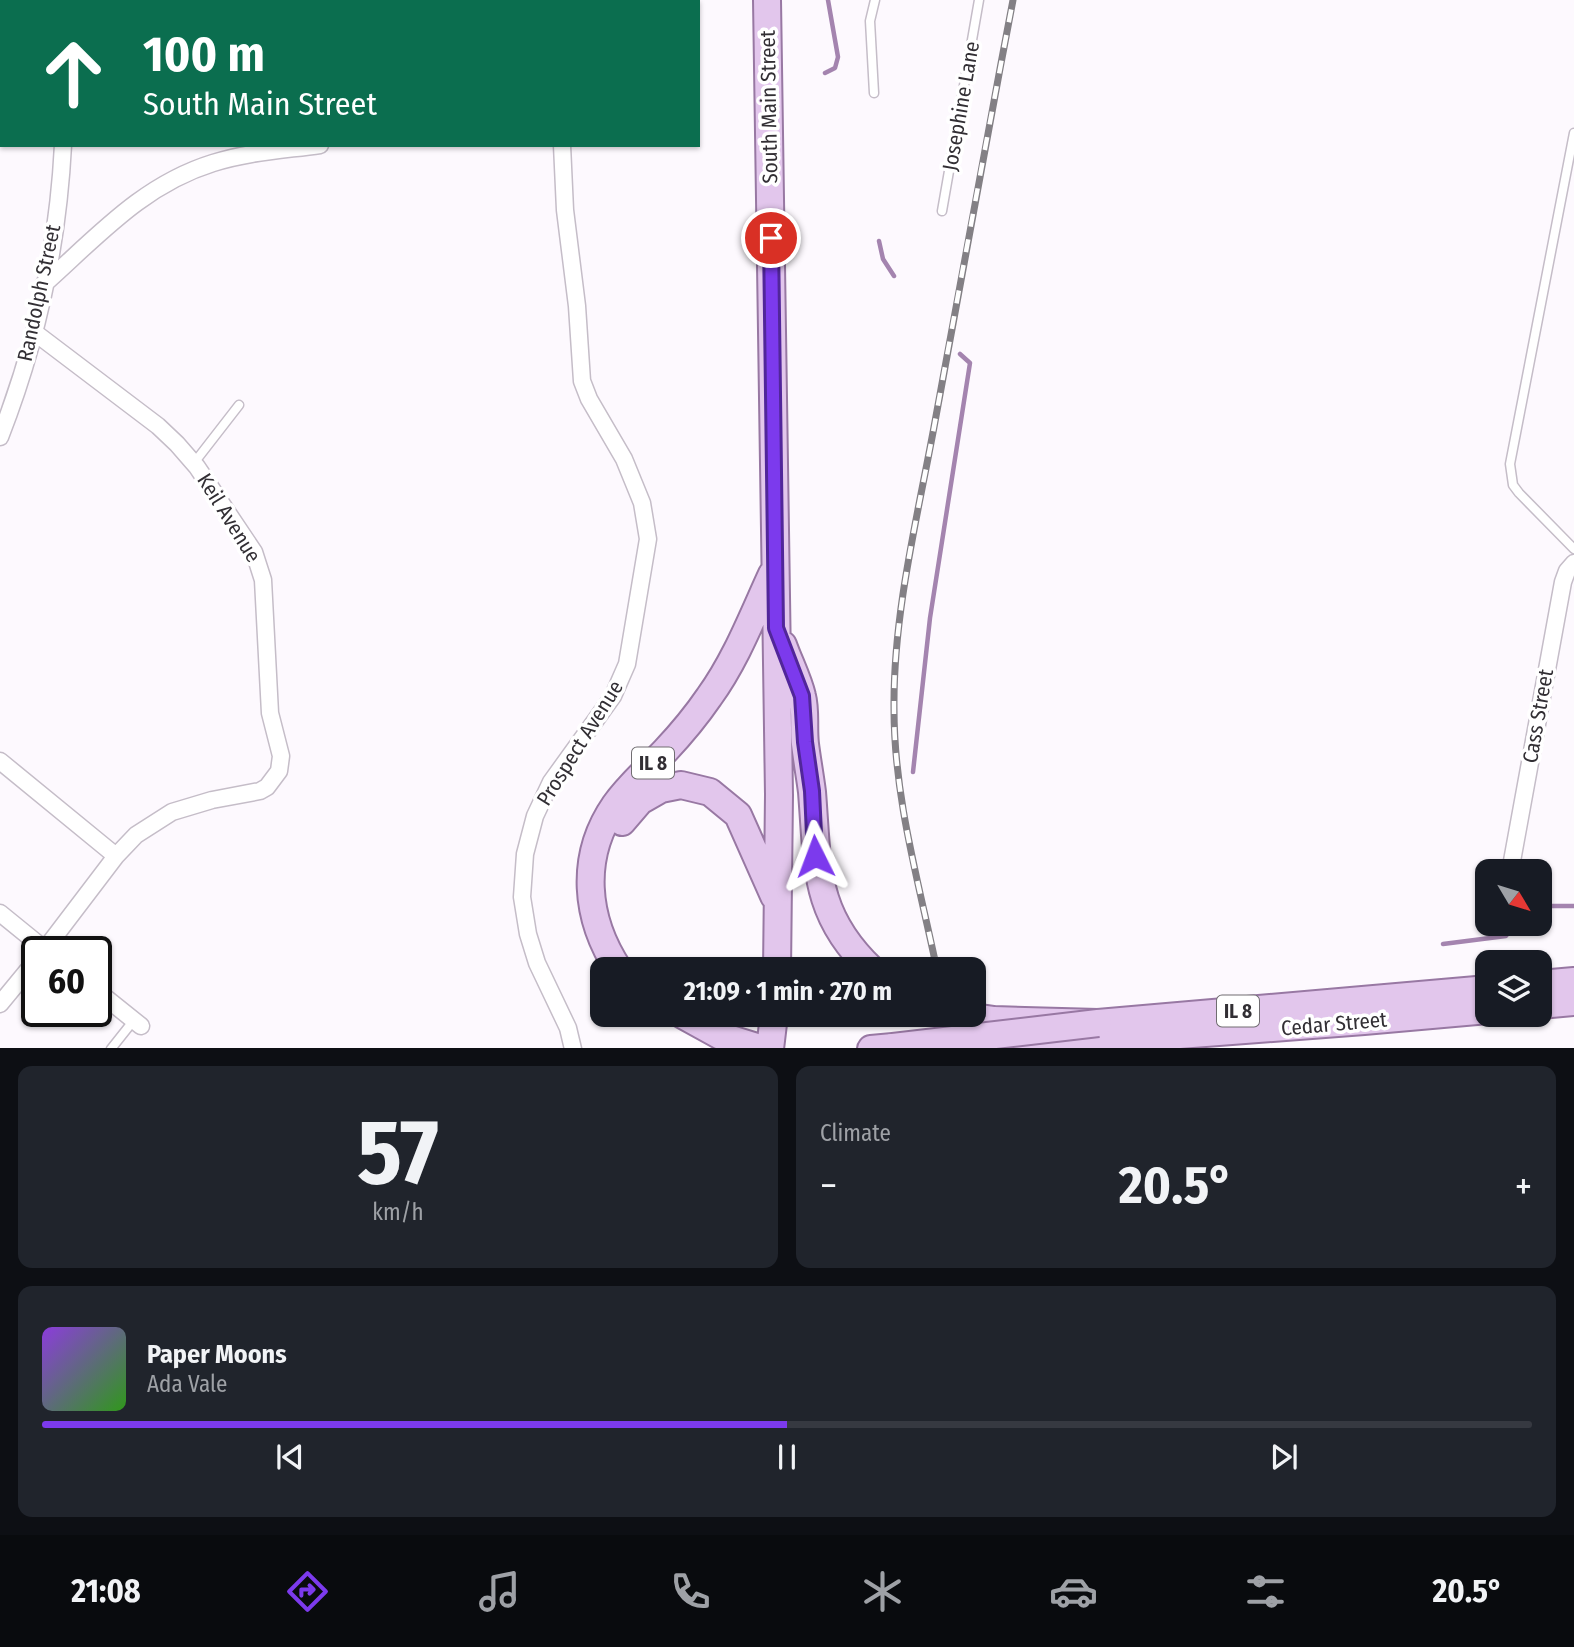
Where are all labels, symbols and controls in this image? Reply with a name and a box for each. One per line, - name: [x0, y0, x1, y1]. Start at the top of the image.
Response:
- text: 100 m: [143, 25, 265, 84]
- icon: ahead: [28, 28, 119, 119]
- street label: South Main Street: [755, 30, 783, 184]
- street label: Josephine Lane: [937, 39, 985, 173]
- text: South Main Street: [143, 85, 377, 123]
- pin: [741, 208, 801, 268]
- icon: arrive: [752, 219, 790, 257]
- street label: Randolph Street: [12, 222, 66, 364]
- street label: Keil Avenue: [191, 469, 267, 567]
- street label: Cass Street: [1517, 667, 1559, 765]
- street label: Prospect Avenue: [531, 676, 629, 810]
- road number: IL 8: [632, 748, 674, 778]
- position arrow: [778, 819, 852, 893]
- north arrow: [1475, 859, 1552, 936]
- map controls: [1475, 859, 1552, 1027]
- speed limit sign: 60: [21, 936, 112, 1027]
- button: layers: [1475, 950, 1552, 1027]
- text: 21:09 · 1 min · 270 m: [684, 976, 892, 1007]
- road number: IL 8: [1217, 995, 1259, 1026]
- street label: Cedar Street: [1280, 1006, 1388, 1042]
- text: 57: [357, 1098, 439, 1207]
- text: Climate: [820, 1119, 891, 1147]
- text: 20.5°: [1119, 1154, 1233, 1217]
- text: −: [820, 1163, 837, 1209]
- text: +: [1515, 1163, 1532, 1209]
- text: km/h: [372, 1198, 424, 1226]
- text: Paper Moons: [147, 1339, 287, 1370]
- text: Ada Vale: [147, 1370, 227, 1398]
- icon: previous: [271, 1438, 309, 1476]
- icon: pause: [768, 1438, 806, 1476]
- icon: next: [1265, 1438, 1303, 1476]
- icon: directions: [283, 1567, 332, 1616]
- icon: music: [475, 1567, 524, 1616]
- icon: phone: [666, 1567, 715, 1616]
- icon: climate: [858, 1567, 907, 1616]
- icon: car: [1049, 1567, 1098, 1616]
- icon: filters: [1241, 1567, 1290, 1616]
- text: 21:08: [71, 1572, 141, 1610]
- text: 20.5°: [1432, 1572, 1503, 1610]

